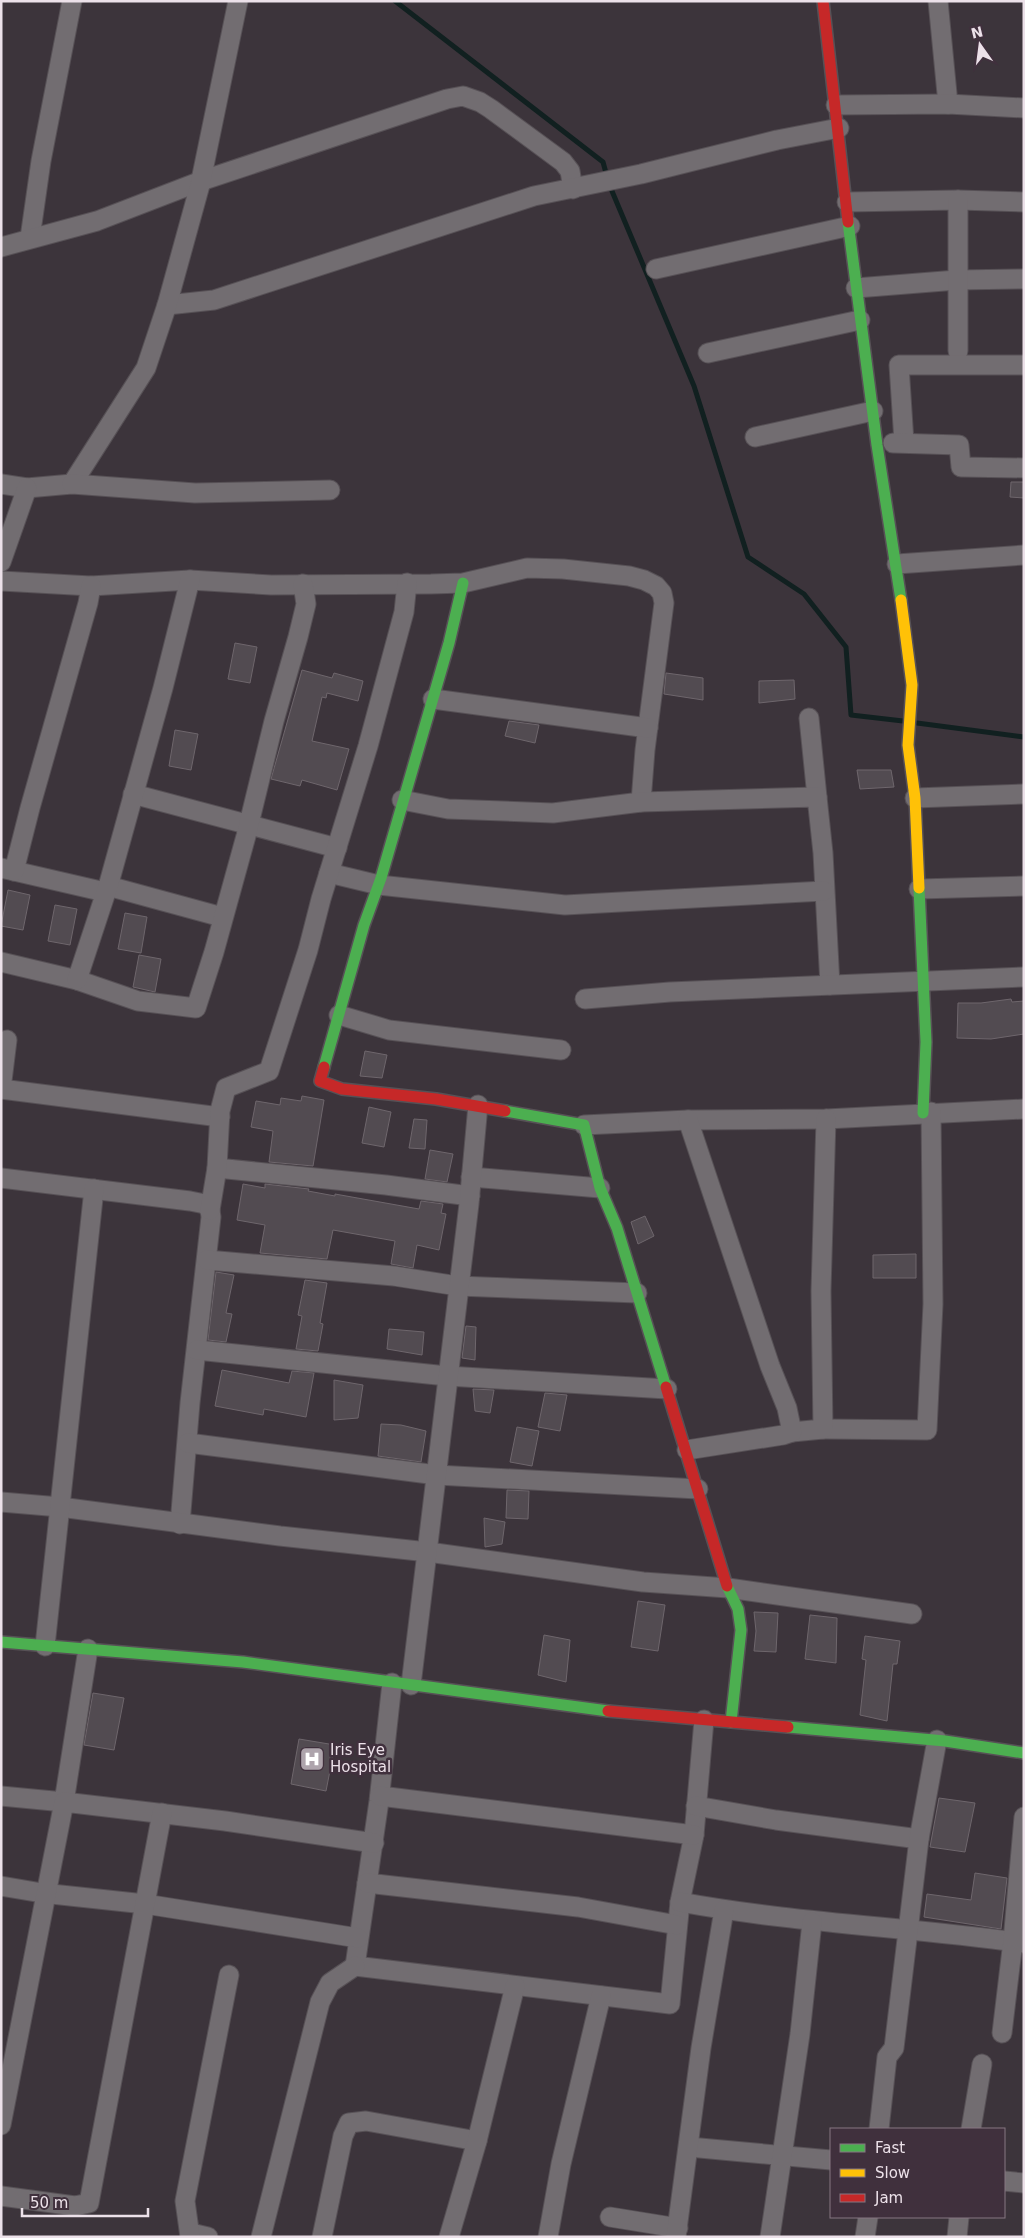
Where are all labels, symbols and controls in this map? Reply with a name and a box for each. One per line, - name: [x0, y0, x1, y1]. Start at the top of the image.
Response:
- north arrow: [955, 20, 1005, 70]
- text: N: [969, 23, 984, 42]
- place label: Iris Eye Hospital: [330, 1741, 391, 1776]
- hospital icon: Iris Eye Hospital: [299, 1746, 325, 1772]
- legend: [830, 2128, 1005, 2218]
- text: Fast: [875, 2139, 905, 2157]
- text: Slow: [875, 2164, 910, 2182]
- scale bar: [22, 2186, 149, 2218]
- text: Jam: [874, 2189, 903, 2207]
- text: 50 m: [30, 2194, 68, 2212]

